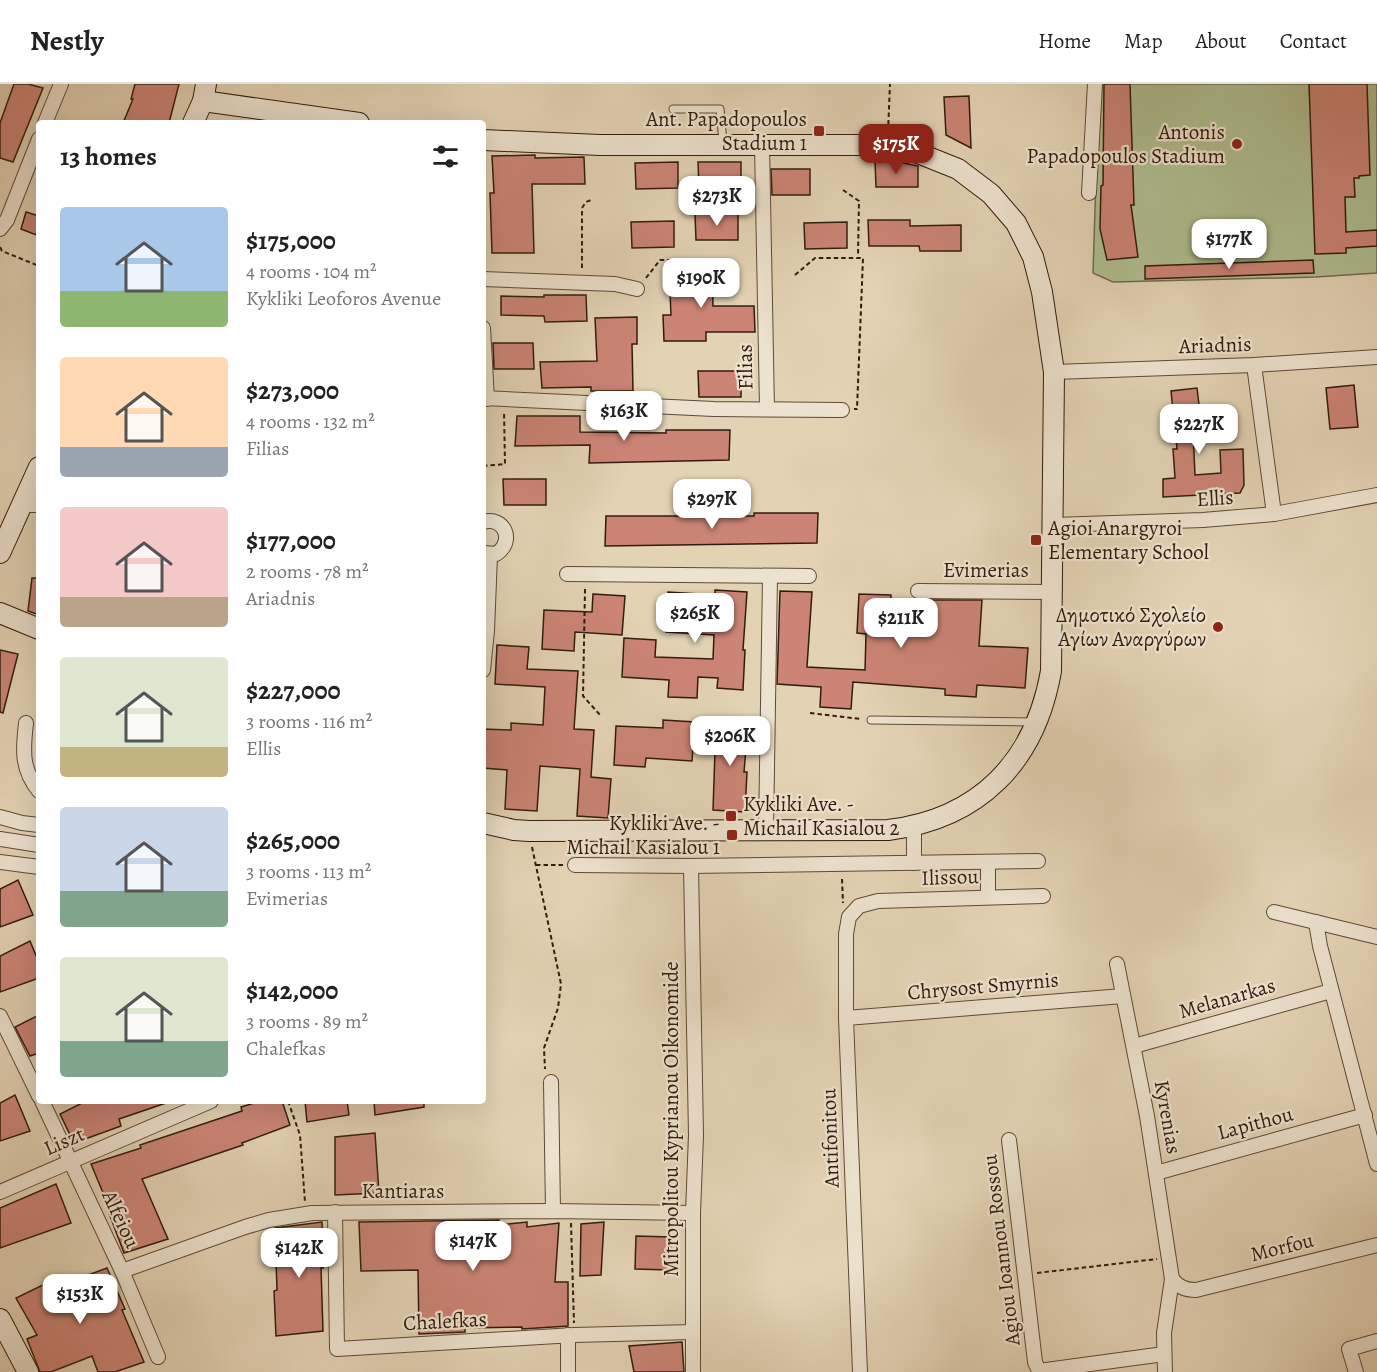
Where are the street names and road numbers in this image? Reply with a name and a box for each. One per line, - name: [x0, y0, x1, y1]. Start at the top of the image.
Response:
- street label: Ariadnis: [1177, 330, 1252, 360]
- street label: Filias: [731, 344, 759, 390]
- street label: Ellis: [1196, 483, 1234, 513]
- street label: Evimerias: [943, 556, 1029, 584]
- street label: Ilissou: [921, 862, 980, 892]
- street label: Mitropolitou Kyprianou Oikonomide: [657, 961, 685, 1277]
- street label: Chrysost Smyrnis: [906, 965, 1060, 1007]
- street label: Melanarkas: [1175, 971, 1279, 1025]
- street label: Kyrenias: [1148, 1078, 1188, 1156]
- street label: Antifonitou: [814, 1087, 846, 1189]
- street label: Lapithou: [1214, 1099, 1297, 1147]
- street label: Liszt: [39, 1120, 89, 1162]
- street label: Agiou Ioannou Rossou: [975, 1152, 1027, 1348]
- street label: Kantiaras: [362, 1177, 444, 1205]
- street label: Alfeiou: [95, 1185, 147, 1253]
- street label: Morfou: [1247, 1225, 1317, 1268]
- street label: Chalefkas: [402, 1305, 488, 1337]

